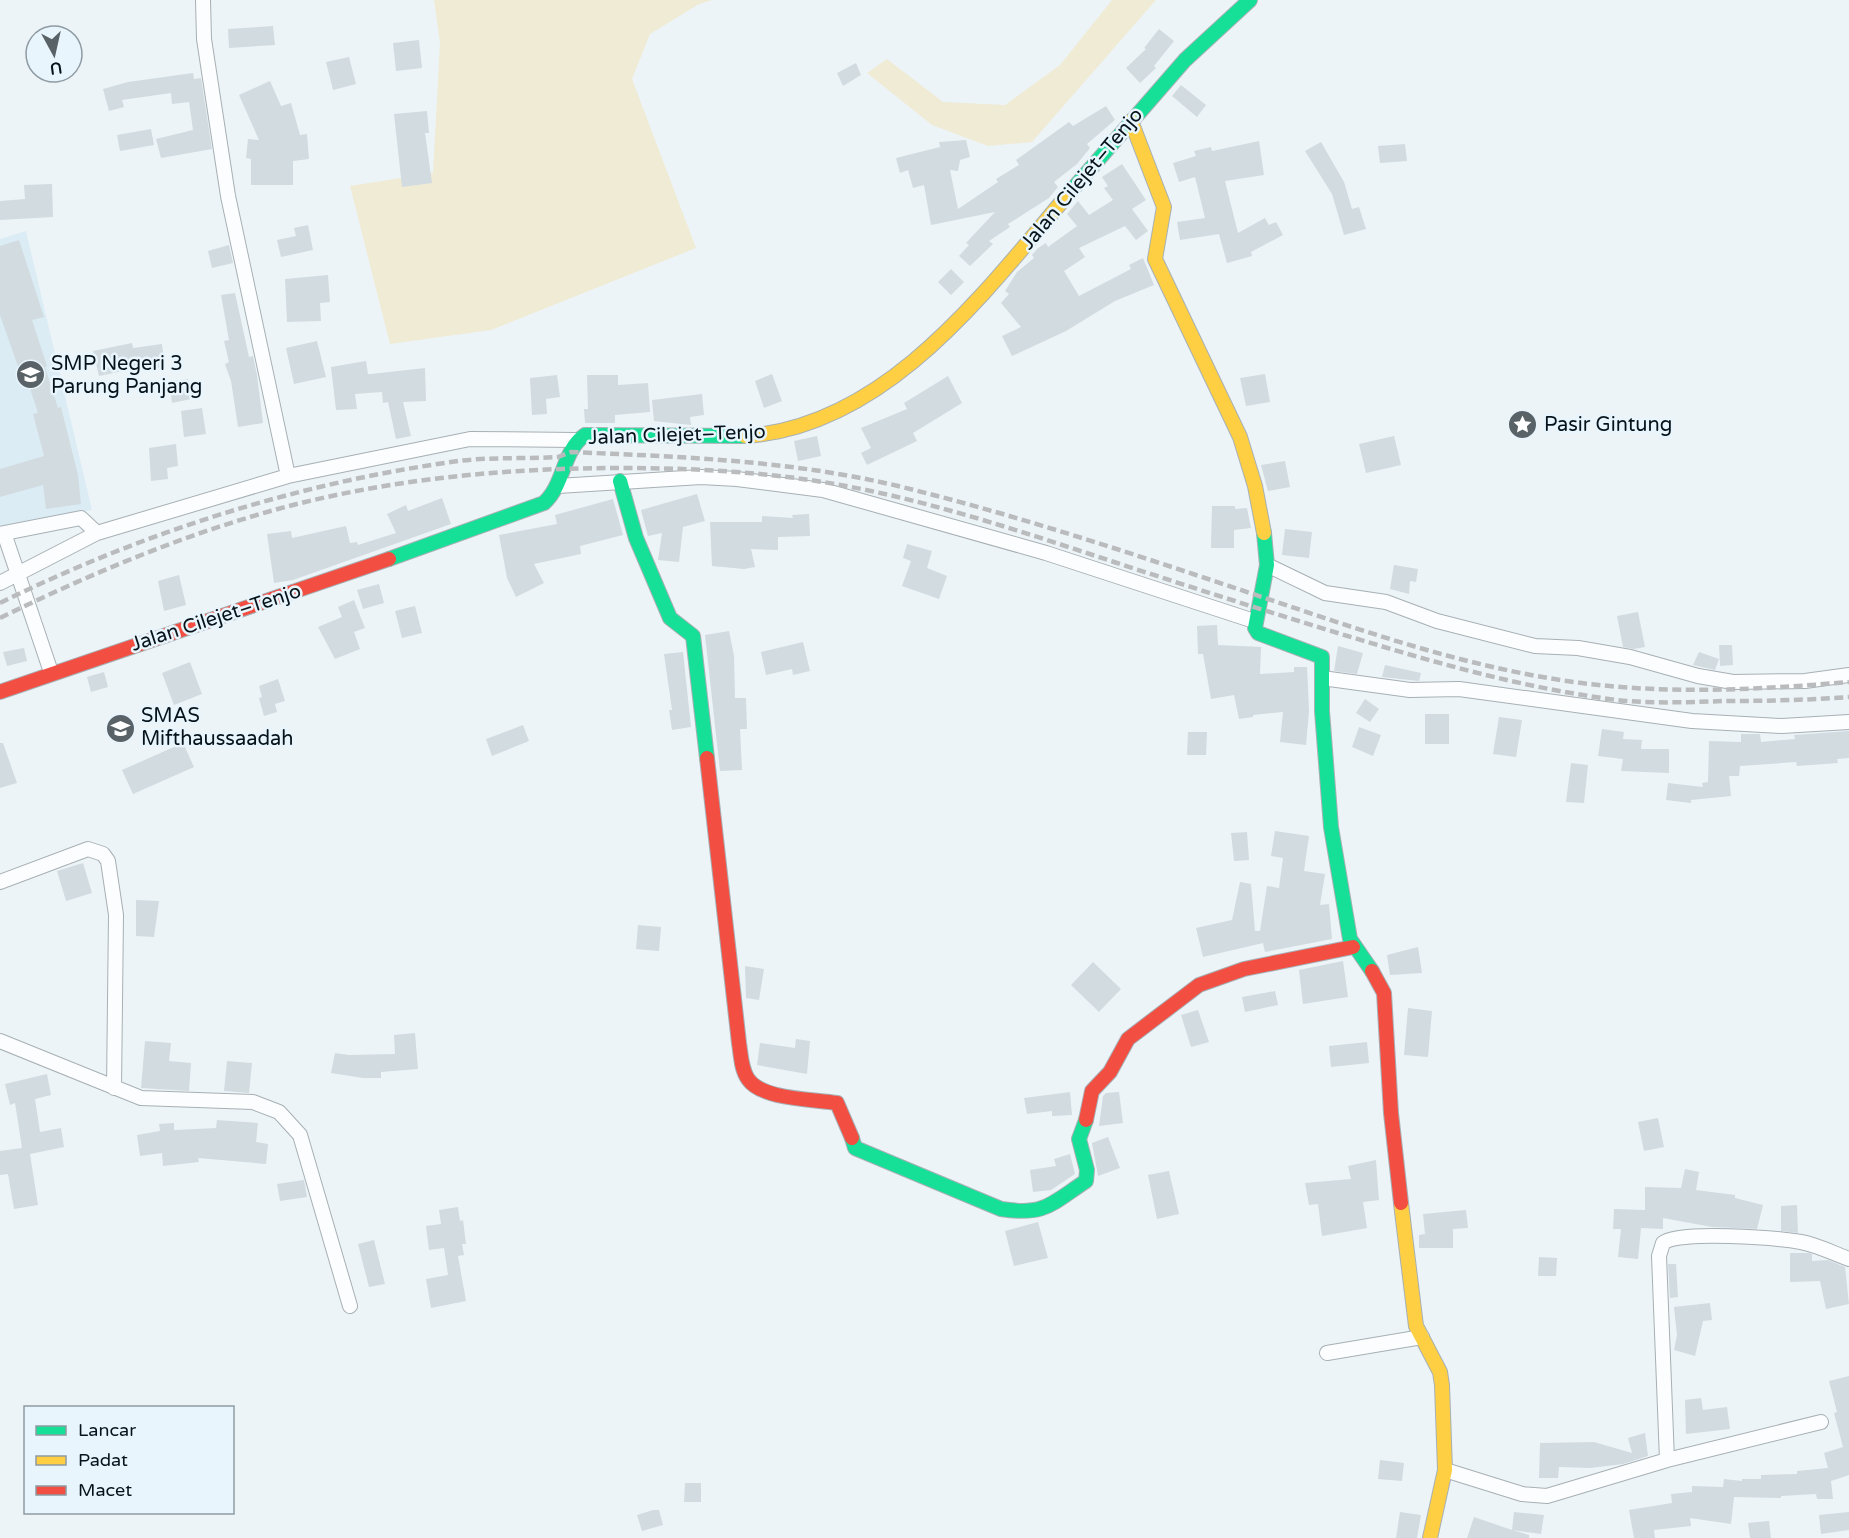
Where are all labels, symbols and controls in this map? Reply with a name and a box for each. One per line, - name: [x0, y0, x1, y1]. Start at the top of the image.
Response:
- north arrow: [24, 24, 84, 84]
- text: U: [49, 57, 63, 79]
- street label: Jalan Cilejet–Tenjo: [1016, 103, 1148, 255]
- place label: SMP Negeri 3 Parung Panjang: [51, 352, 202, 399]
- school or university icon: SMP Negeri 3 Parung Panjang: [14, 359, 46, 391]
- place icon: Pasir Gintung: [1507, 409, 1539, 441]
- place label: Pasir Gintung: [1544, 413, 1672, 437]
- street label: Jalan Cilejet–Tenjo: [588, 420, 766, 450]
- street label: Jalan Cilejet–Tenjo: [128, 579, 304, 657]
- place label: SMAS Mifthaussaadah: [141, 704, 293, 751]
- school or university icon: SMAS Mifthaussaadah: [104, 712, 136, 744]
- legend: [24, 1406, 234, 1514]
- text: Lancar: [78, 1419, 136, 1441]
- text: Padat: [78, 1449, 128, 1471]
- text: Macet: [78, 1479, 132, 1501]

